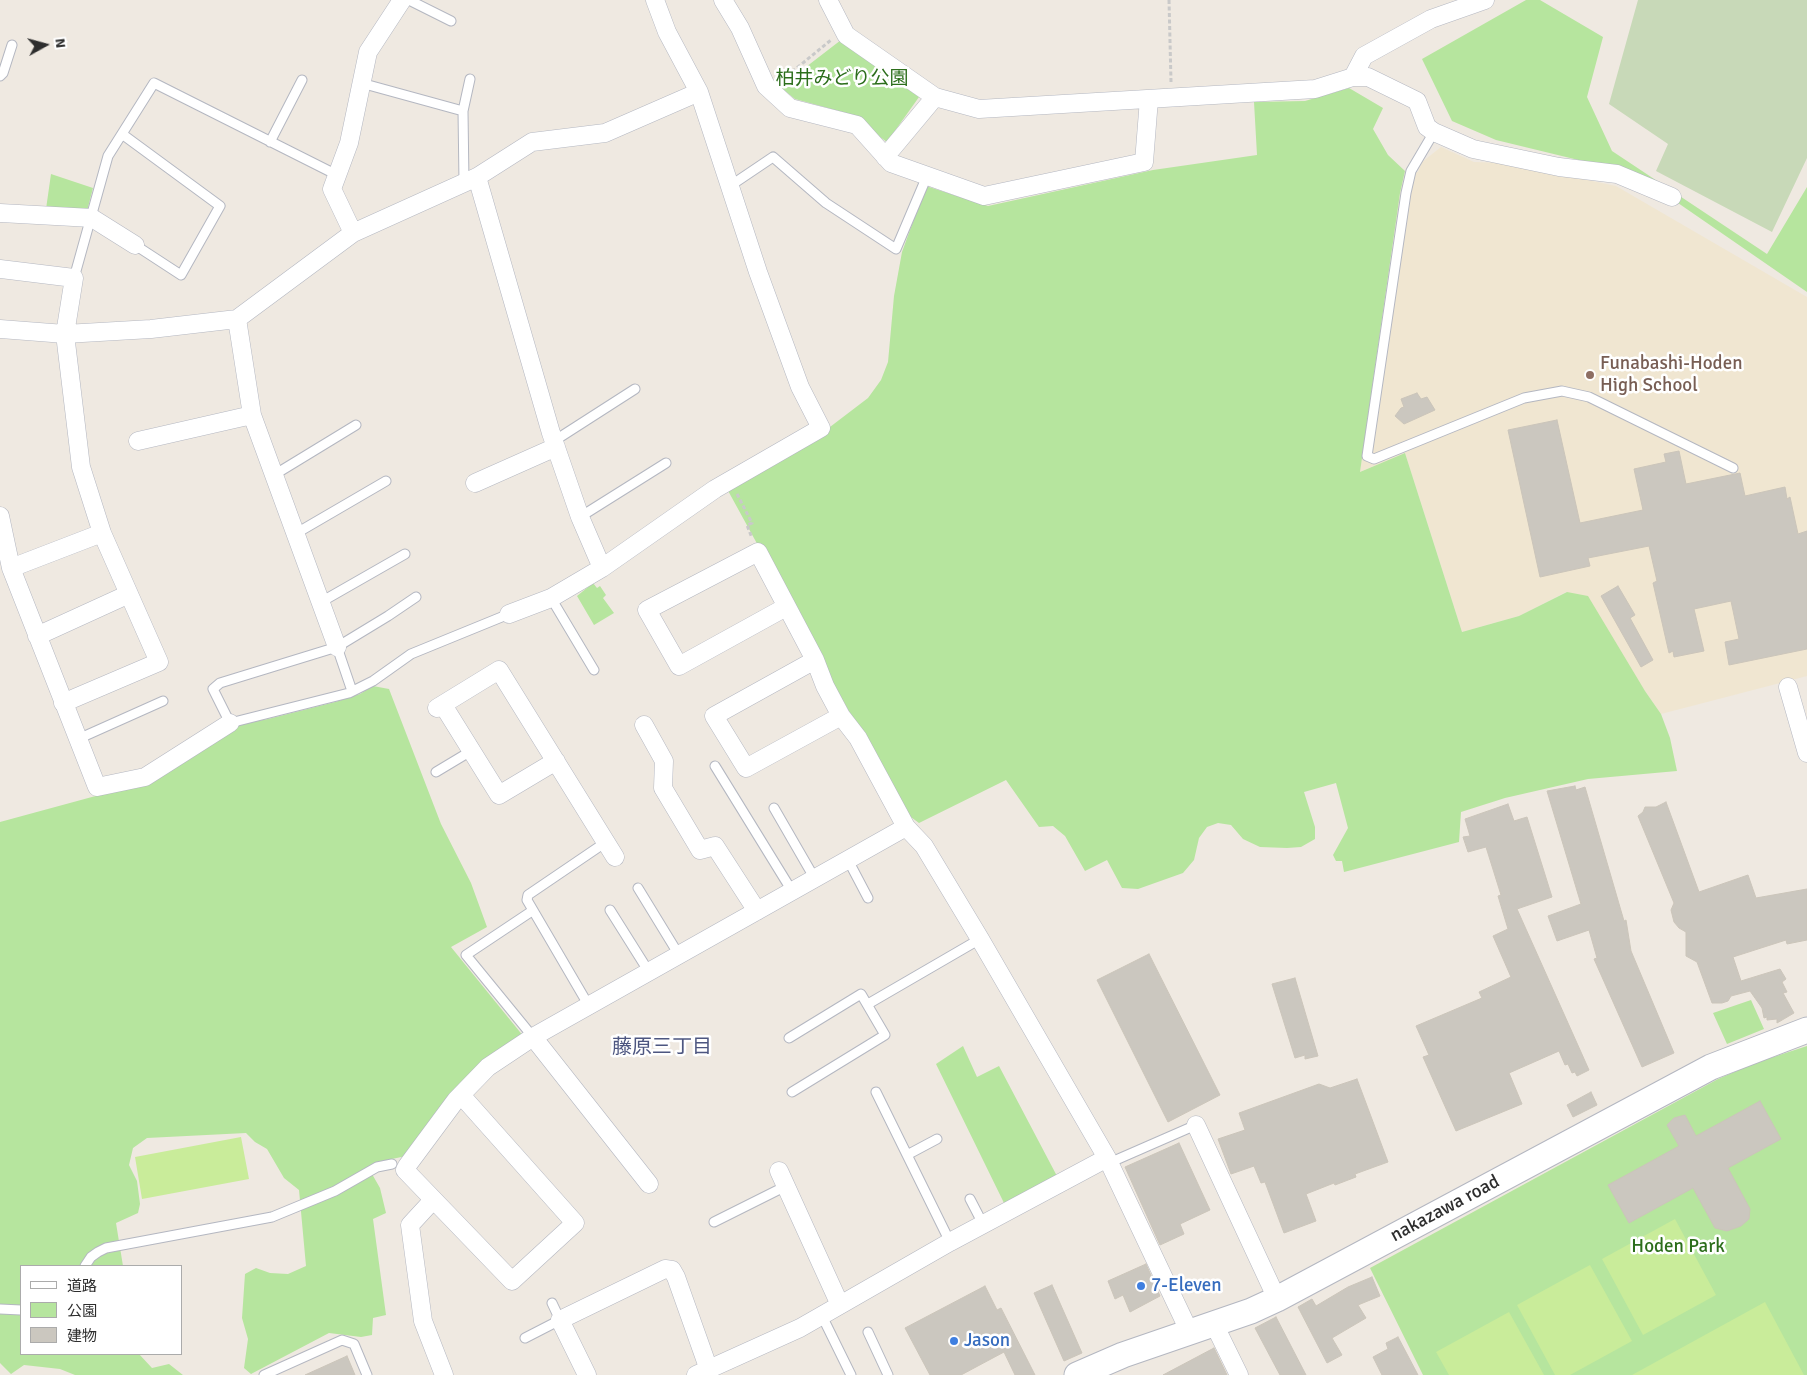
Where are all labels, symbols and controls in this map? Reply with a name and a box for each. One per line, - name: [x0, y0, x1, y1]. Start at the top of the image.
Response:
- north arrow: [20, 20, 70, 70]
- text: N: [51, 37, 69, 49]
- park label: 柏井みどり公園: [776, 68, 908, 90]
- place label: Funabashi-Hoden High School: [1600, 353, 1743, 397]
- marker: Funabashi-Hoden High School: [1584, 369, 1596, 381]
- district label: 藤原三丁目: [612, 1036, 712, 1060]
- street label: nakazawa road: [1386, 1171, 1504, 1247]
- park label: Hoden Park: [1631, 1236, 1725, 1258]
- legend: [20, 1265, 182, 1355]
- place label: 7-Eleven: [1151, 1275, 1222, 1297]
- text: 道路: [67, 1277, 97, 1295]
- marker: 7-Eleven: [1135, 1280, 1147, 1292]
- text: 公園: [67, 1302, 97, 1320]
- text: 建物: [67, 1327, 97, 1345]
- place label: Jason: [964, 1330, 1010, 1352]
- marker: Jason: [948, 1335, 960, 1347]

